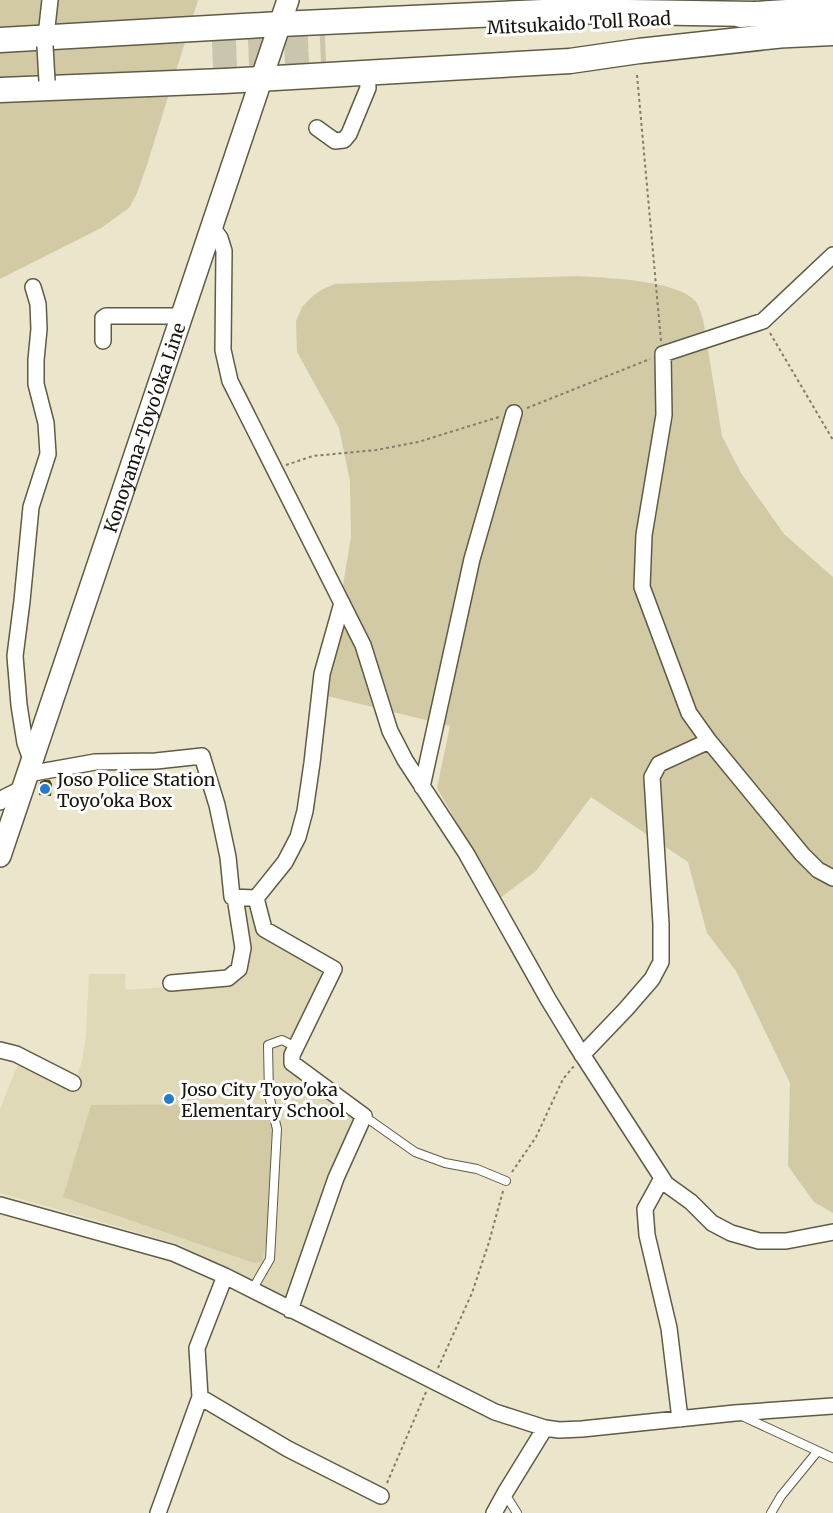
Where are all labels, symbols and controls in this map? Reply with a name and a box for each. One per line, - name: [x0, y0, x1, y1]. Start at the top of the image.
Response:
- street label: Mitsukaido Toll Road: [486, 7, 672, 39]
- street label: Konoyama-Toyo'oka Line: [98, 320, 190, 536]
- place label: Joso Police Station Toyo'oka Box: [56, 768, 215, 812]
- marker: Joso Police Station Toyo'oka Box: [38, 782, 52, 796]
- place label: Joso City Toyo'oka Elementary School: [180, 1078, 345, 1122]
- marker: Joso City Toyo'oka Elementary School: [162, 1092, 176, 1106]

